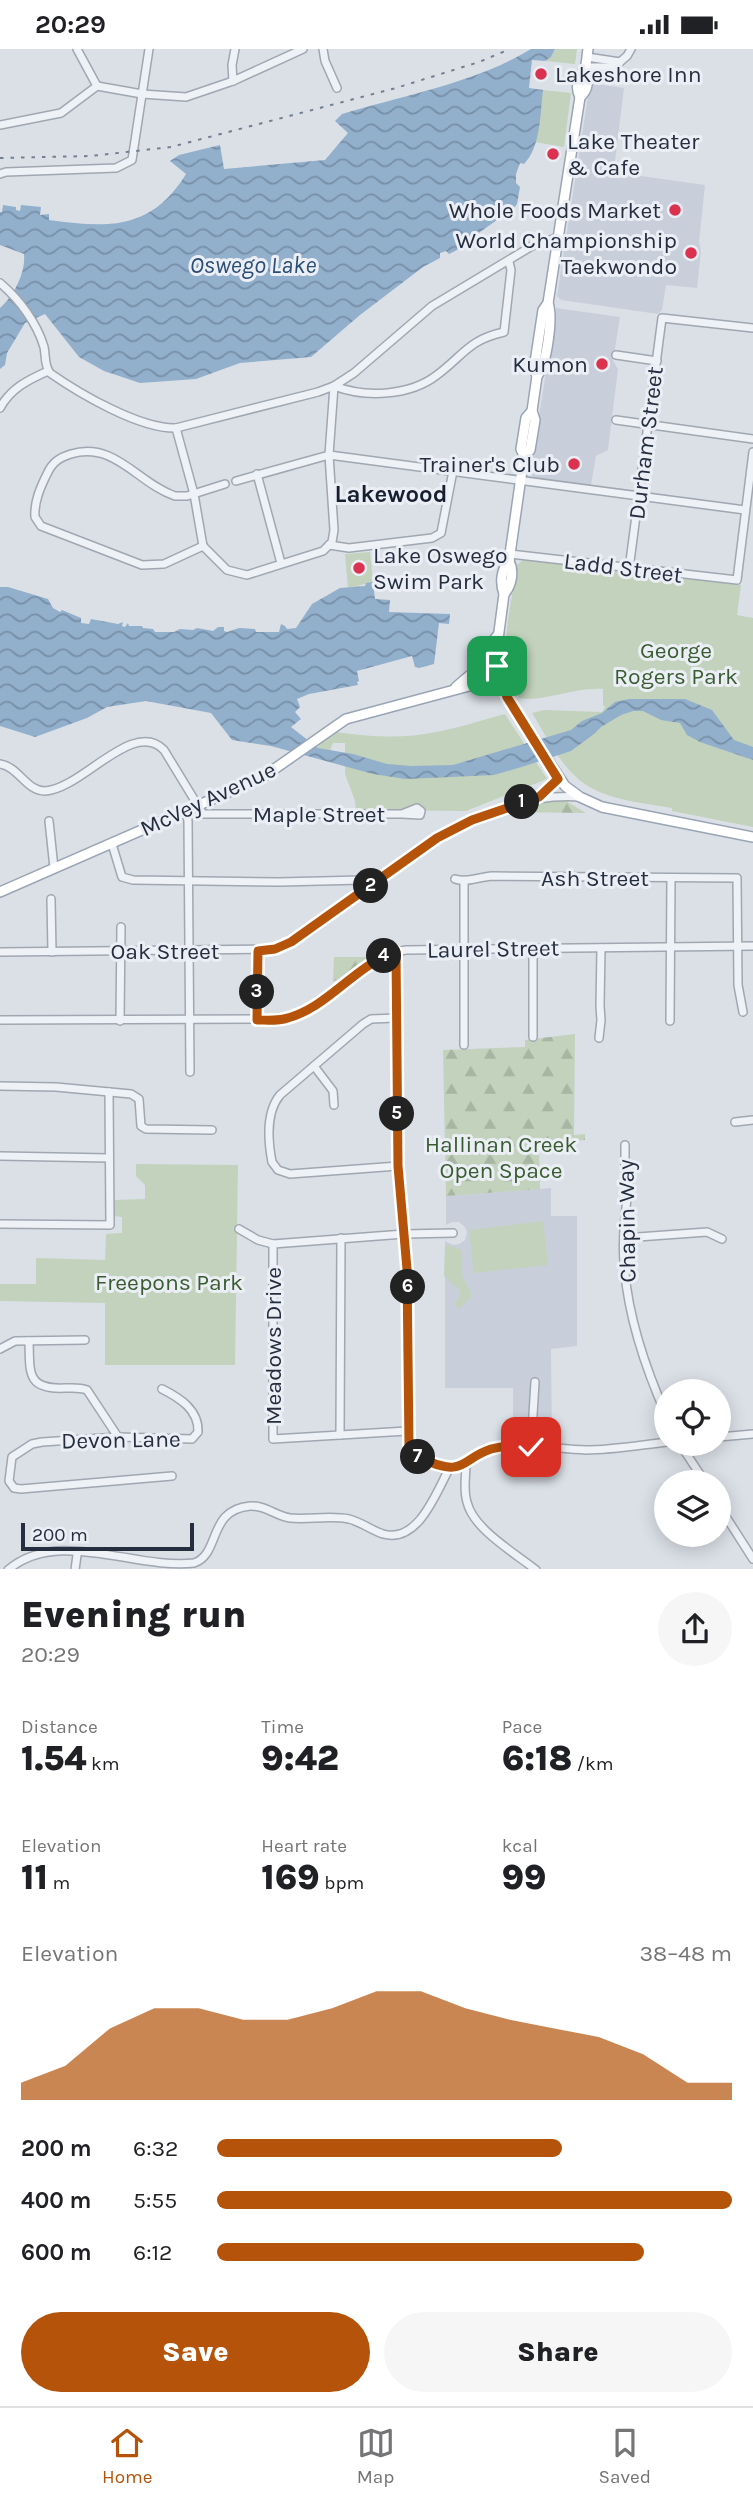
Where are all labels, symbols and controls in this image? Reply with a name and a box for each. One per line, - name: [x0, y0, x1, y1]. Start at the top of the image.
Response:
- text: 20:29: [35, 9, 106, 40]
- place label: Lakeshore Inn: [555, 61, 702, 88]
- marker: Lakeshore Inn: [533, 66, 549, 82]
- place label: Lake Theater & Cafe: [567, 128, 700, 181]
- marker: Lake Theater & Cafe: [545, 146, 561, 162]
- place label: Whole Foods Market: [449, 197, 661, 224]
- marker: Whole Foods Market: [667, 202, 683, 218]
- place label: World Championship Taekwondo: [456, 227, 677, 280]
- marker: World Championship Taekwondo: [683, 245, 699, 261]
- water label: Oswego Lake: [190, 251, 316, 279]
- place label: Kumon: [512, 351, 588, 378]
- marker: Kumon: [594, 356, 610, 372]
- street label: Durham Street: [623, 365, 669, 521]
- place label: Trainer's Club: [420, 451, 560, 478]
- marker: Trainer's Club: [566, 456, 582, 472]
- district label: Lakewood: [335, 480, 447, 508]
- place label: Lake Oswego Swim Park: [373, 542, 508, 595]
- street label: Ladd Street: [562, 547, 684, 589]
- marker: Lake Oswego Swim Park: [351, 560, 367, 576]
- pin: [467, 636, 527, 696]
- park label: George Rogers Park: [614, 637, 738, 690]
- icon: arrive: [478, 647, 516, 685]
- street label: McVey Avenue: [136, 756, 280, 842]
- pin: 1: [504, 785, 540, 819]
- text: 1: [518, 790, 525, 812]
- street label: Maple Street: [253, 801, 386, 828]
- street label: Ash Street: [541, 865, 649, 892]
- pin: 2: [354, 869, 388, 903]
- text: 2: [365, 874, 376, 896]
- street label: Laurel Street: [427, 934, 560, 964]
- street label: Oak Street: [110, 938, 220, 965]
- pin: 4: [366, 939, 402, 974]
- text: 4: [378, 944, 389, 966]
- pin: 3: [240, 975, 274, 1009]
- text: 3: [251, 980, 262, 1002]
- pin: 5: [380, 1097, 414, 1131]
- text: 5: [391, 1102, 402, 1124]
- park label: Hallinan Creek Open Space: [425, 1131, 577, 1184]
- street label: Chapin Way: [612, 1159, 642, 1283]
- street label: Meadows Drive: [260, 1267, 287, 1425]
- park label: Freepons Park: [95, 1269, 243, 1296]
- pin: 6: [390, 1269, 426, 1305]
- text: 6: [402, 1275, 413, 1297]
- map controls: [654, 1379, 731, 1547]
- button: locate: [654, 1379, 731, 1456]
- pin: [501, 1417, 561, 1477]
- street label: Devon Lane: [61, 1425, 181, 1455]
- icon: check: [512, 1428, 550, 1466]
- pin: 7: [400, 1439, 436, 1475]
- text: 7: [413, 1445, 422, 1467]
- button: layers: [654, 1470, 731, 1547]
- scale bar: [21, 1521, 194, 1552]
- text: 200 m: [32, 1524, 88, 1546]
- text: Evening run: [21, 1592, 246, 1637]
- button: share: [658, 1592, 732, 1666]
- text: 20:29: [21, 1641, 80, 1668]
- text: Distance: [21, 1716, 98, 1738]
- text: Time: [261, 1716, 304, 1738]
- text: Pace: [502, 1716, 542, 1738]
- text: 1.54: [21, 1738, 87, 1779]
- text: 9:42: [261, 1738, 339, 1779]
- text: 6:18: [502, 1738, 572, 1779]
- text: km: [87, 1753, 120, 1775]
- text: /km: [572, 1753, 613, 1775]
- text: Elevation: [21, 1835, 101, 1857]
- text: Heart rate: [261, 1835, 347, 1857]
- text: kcal: [502, 1835, 538, 1857]
- text: 11: [21, 1857, 48, 1898]
- text: 169: [261, 1857, 320, 1898]
- text: 99: [502, 1857, 547, 1898]
- text: m: [48, 1872, 70, 1894]
- text: bpm: [320, 1872, 364, 1894]
- text: Elevation: [21, 1940, 118, 1967]
- text: 38–48 m: [639, 1940, 732, 1967]
- text: 200 m: [21, 2135, 92, 2162]
- text: 6:32: [133, 2135, 178, 2162]
- text: 400 m: [21, 2187, 91, 2214]
- text: 5:55: [133, 2187, 177, 2214]
- text: 600 m: [21, 2239, 92, 2266]
- text: 6:12: [133, 2239, 172, 2266]
- button: Save: [21, 2312, 370, 2392]
- button: Share: [384, 2312, 732, 2392]
- tab: Home: [102, 2424, 153, 2488]
- tab: Map: [357, 2424, 395, 2488]
- tab: Saved: [599, 2424, 651, 2488]

